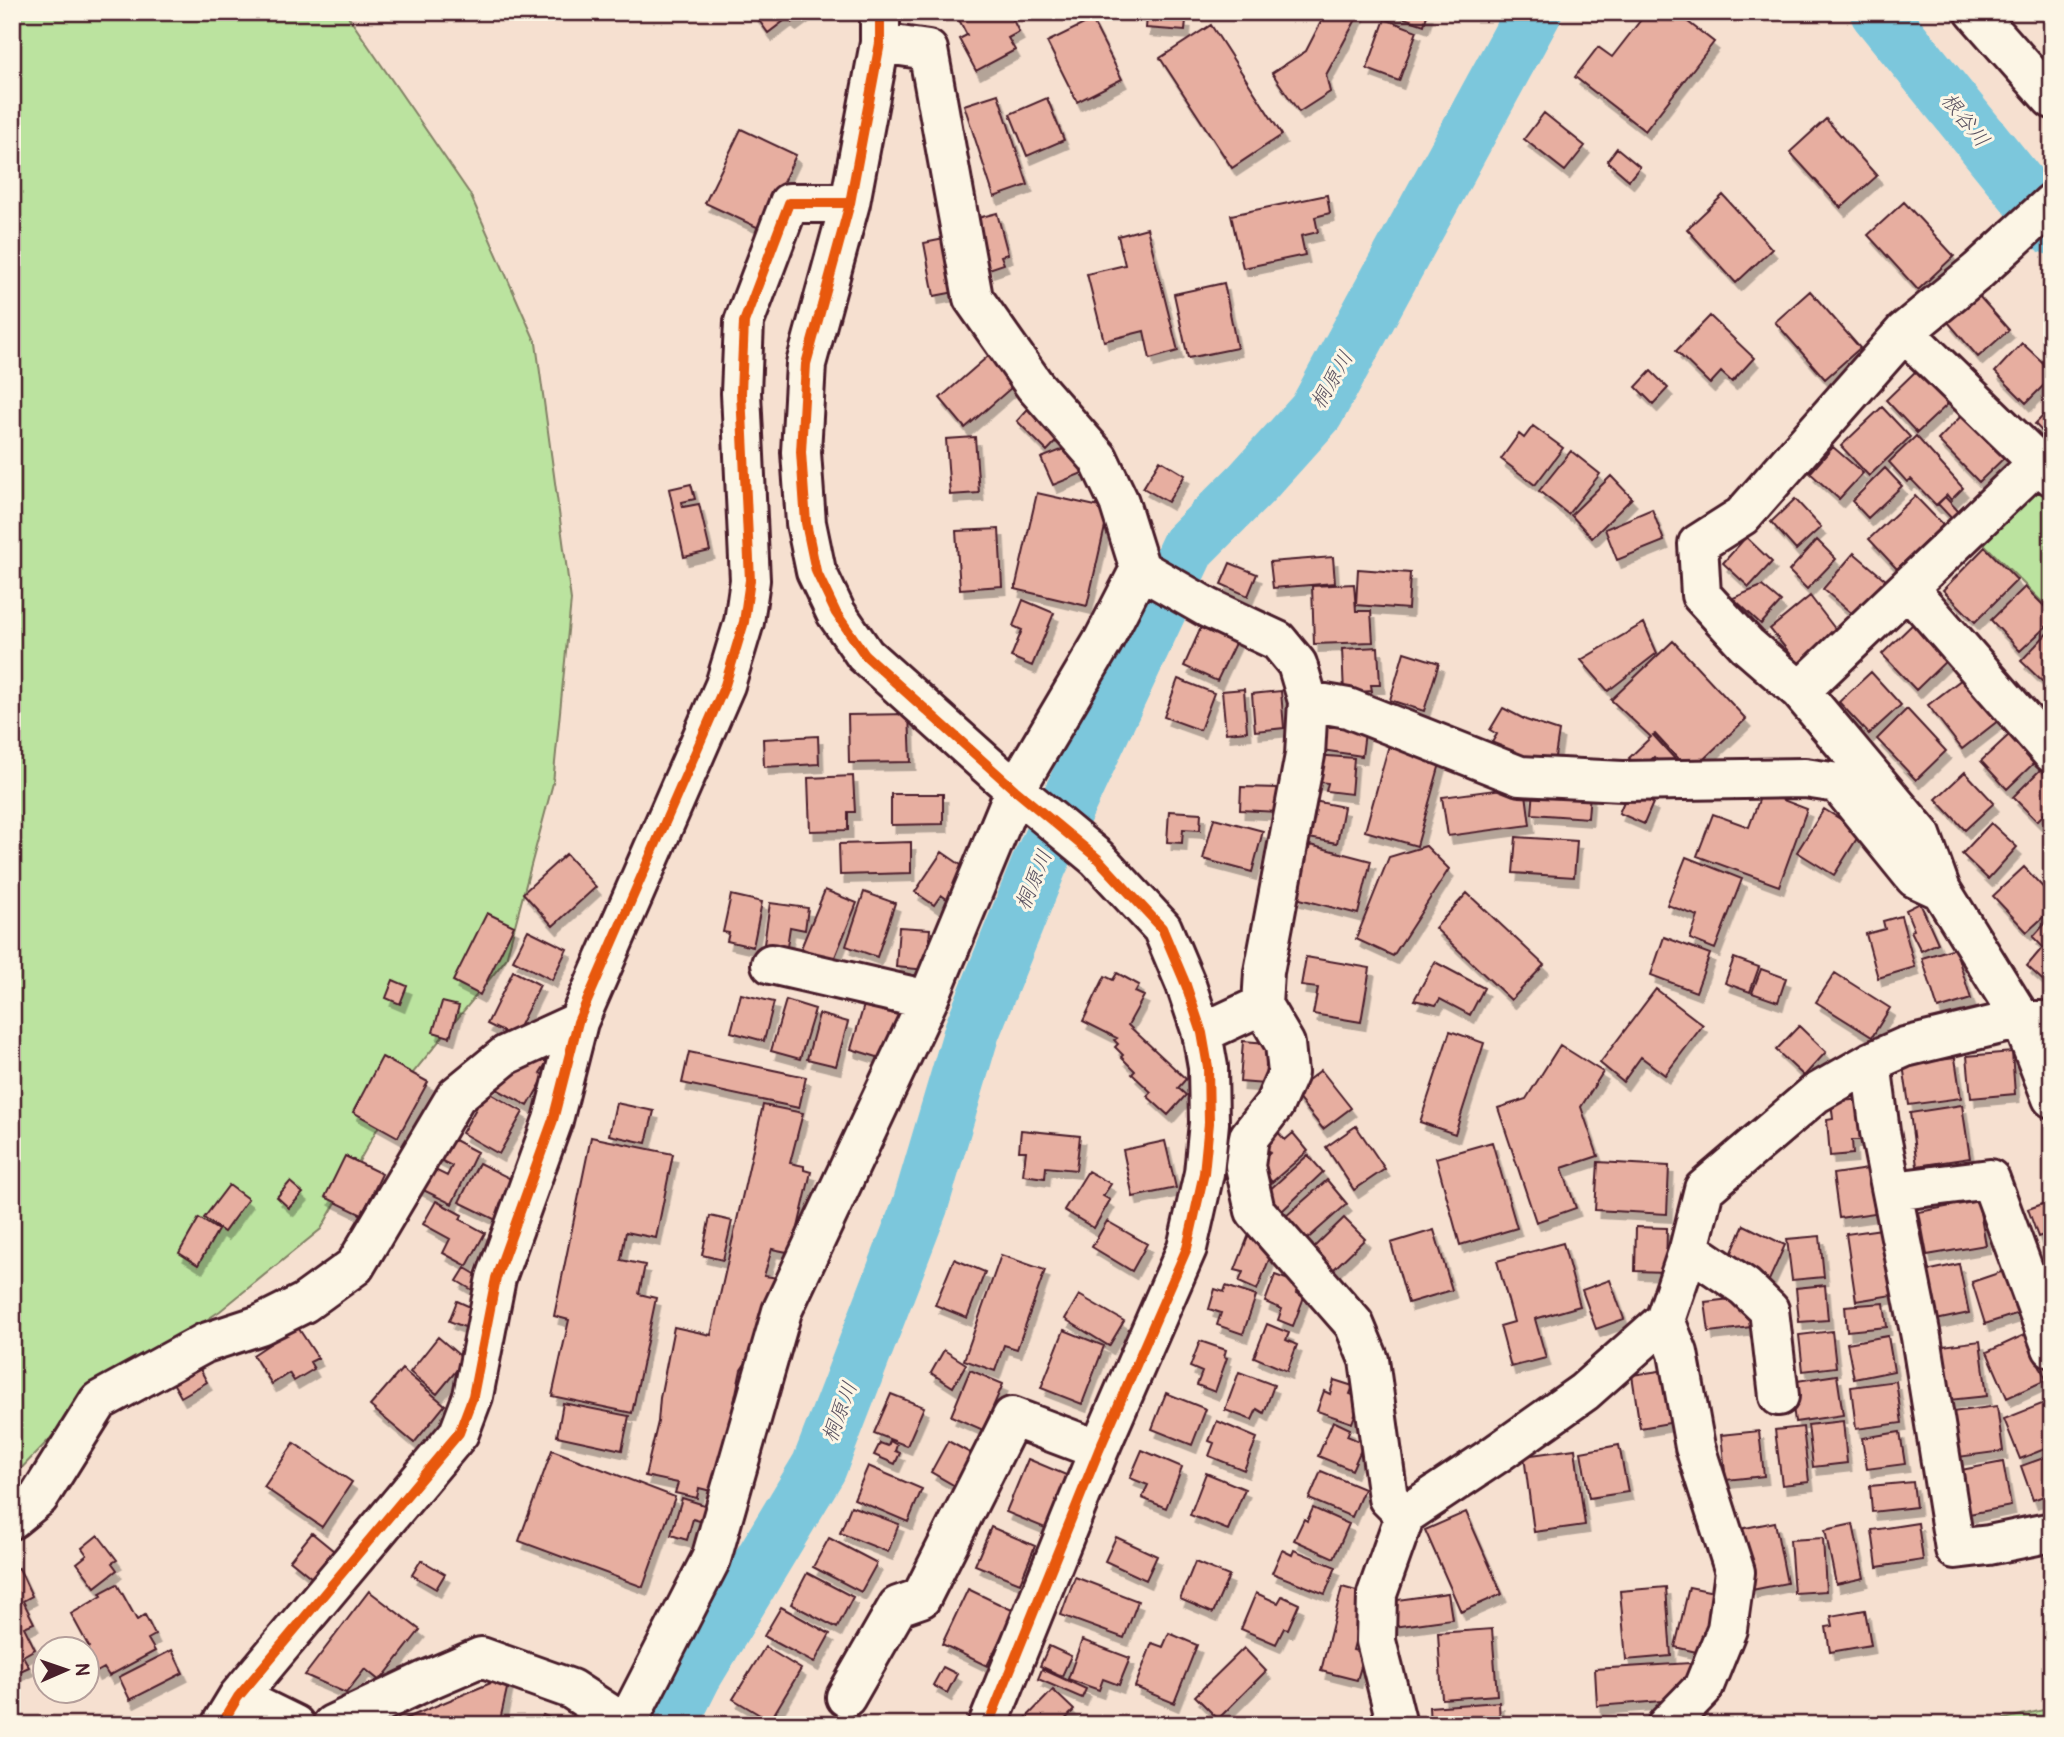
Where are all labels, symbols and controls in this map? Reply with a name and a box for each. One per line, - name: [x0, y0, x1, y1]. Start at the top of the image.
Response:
- water label: 根谷川: [1935, 87, 1995, 153]
- water label: 桐原川: [1305, 346, 1359, 414]
- water label: 桐原川: [1009, 846, 1059, 914]
- water label: 桐原川: [816, 1378, 864, 1446]
- north arrow: [32, 1636, 102, 1706]
- text: N: [70, 1663, 94, 1676]

